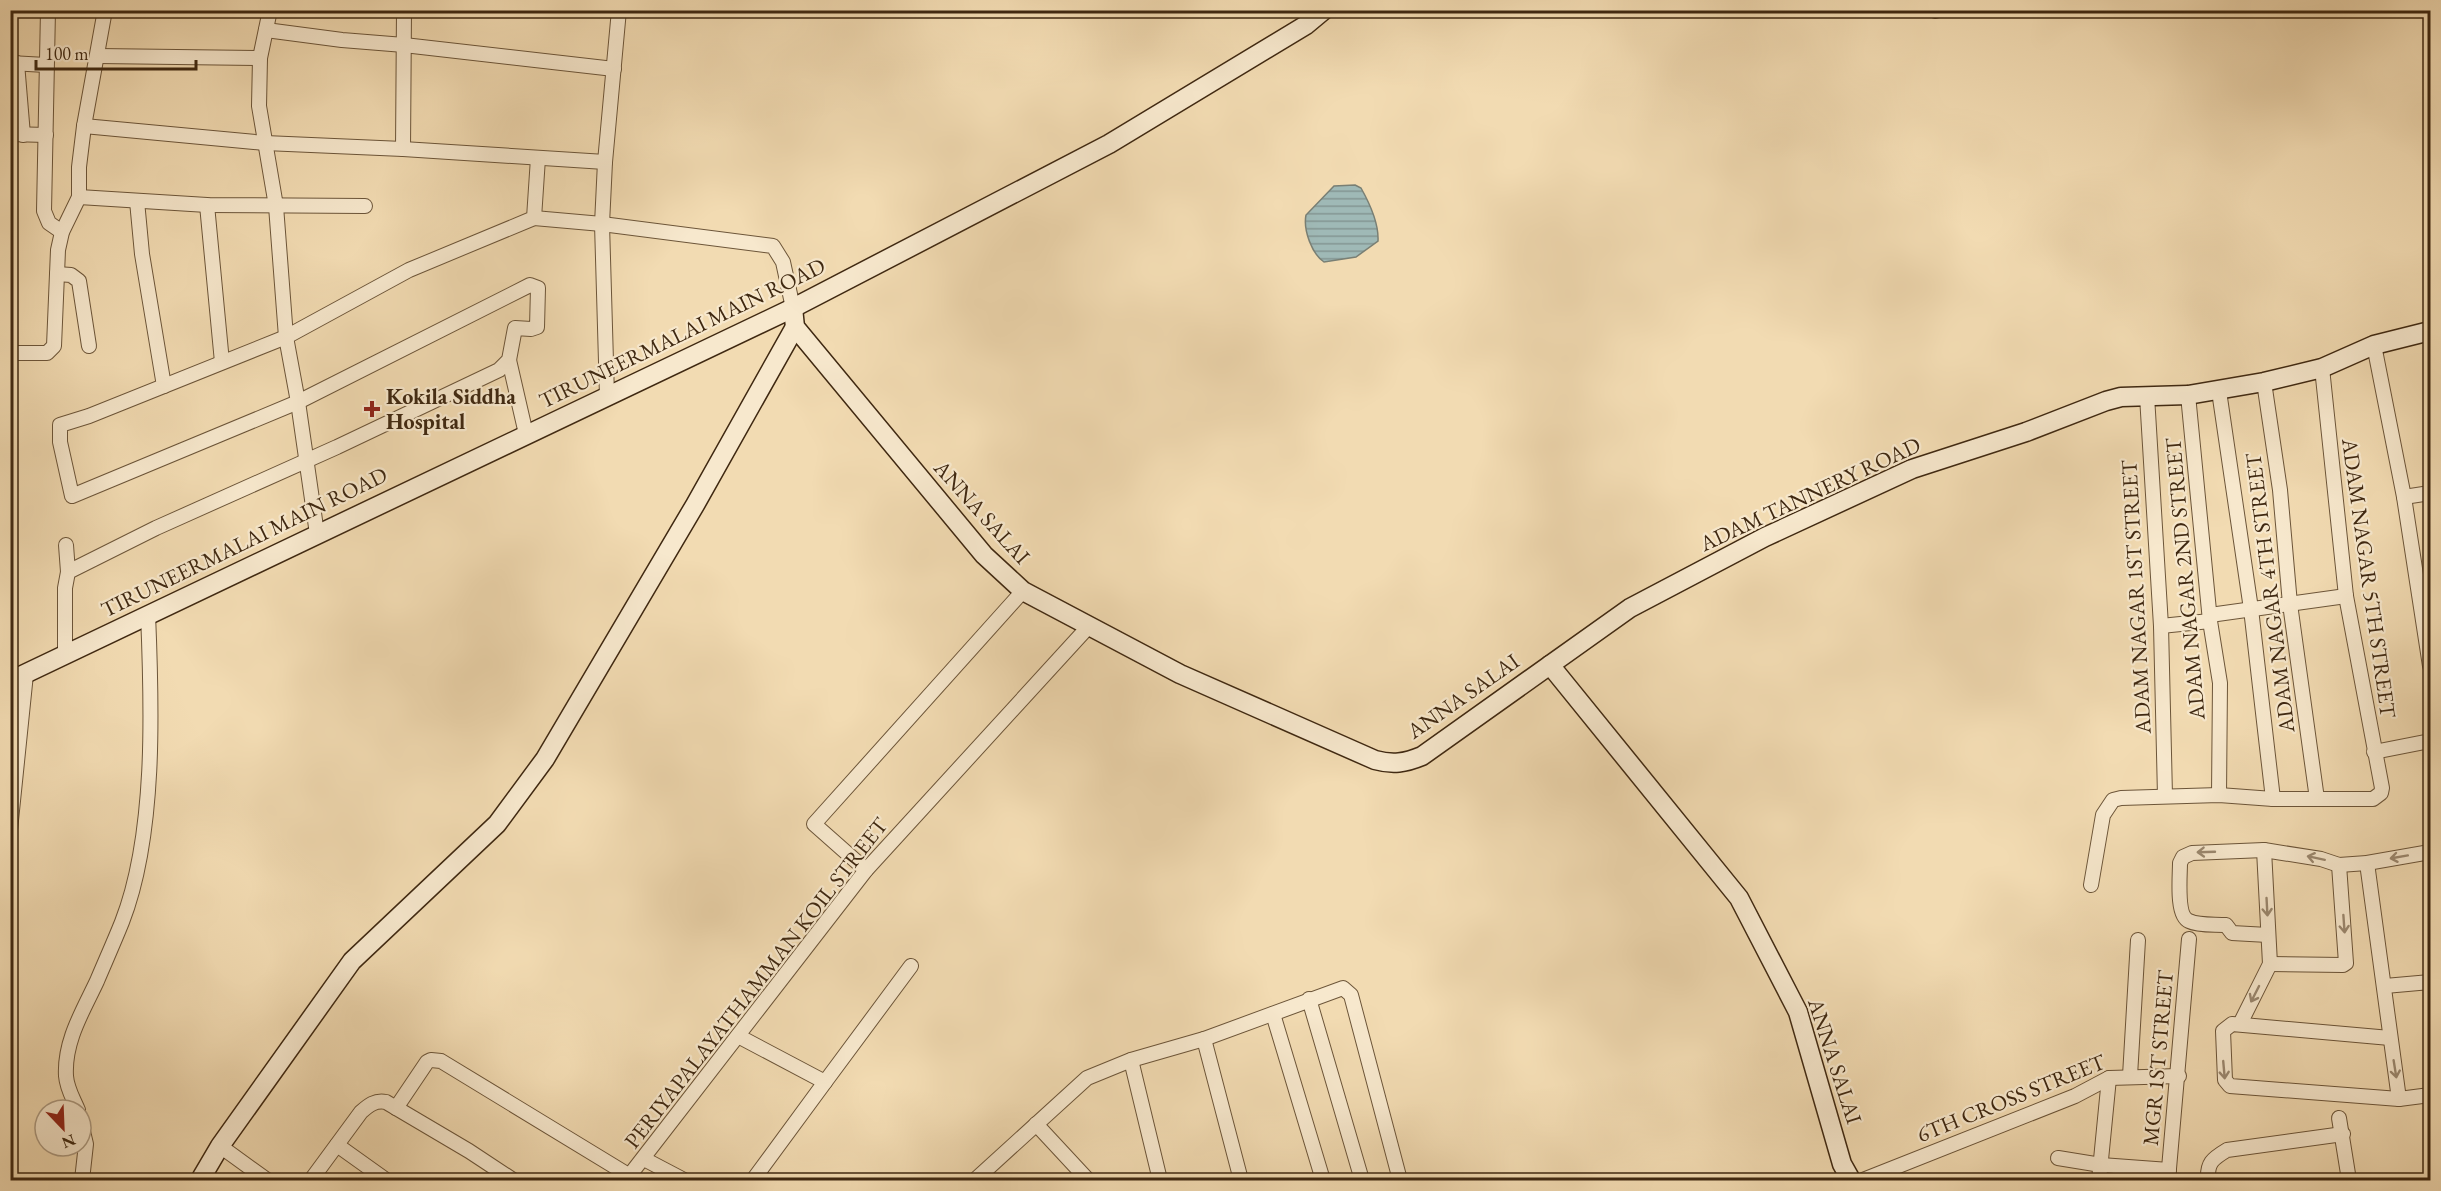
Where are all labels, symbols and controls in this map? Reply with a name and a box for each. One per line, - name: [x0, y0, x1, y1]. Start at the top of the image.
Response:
- scale bar: [36, 33, 196, 71]
- text: 100 m: [45, 42, 89, 65]
- street label: TIRUNEERMALAI MAIN ROAD: [534, 251, 830, 415]
- place label: Kokila Siddha Hospital: [386, 382, 516, 436]
- marker: Kokila Siddha Hospital: [363, 400, 381, 418]
- street label: ADAM TANNERY ROAD: [1694, 430, 1925, 558]
- street label: ADAM NAGAR 2ND STREET: [2158, 436, 2212, 722]
- street label: ADAM NAGAR 5TH STREET: [2335, 436, 2403, 720]
- street label: ADAM NAGAR 4TH STREET: [2238, 451, 2302, 736]
- street label: ANNA SALAI: [927, 453, 1037, 571]
- street label: ADAM NAGAR 1ST STREET: [2114, 459, 2158, 736]
- street label: TIRUNEERMALAI MAIN ROAD: [96, 460, 392, 624]
- street label: ANNA SALAI: [1400, 646, 1525, 746]
- street label: PERIYAPALAYATHAMMAN KOIL STREET: [618, 811, 895, 1154]
- one-way arrow: [2197, 846, 2217, 858]
- one-way arrow: [2307, 852, 2326, 863]
- one-way arrow: [2390, 852, 2409, 863]
- one-way arrow: [2262, 897, 2273, 917]
- one-way arrow: [2338, 913, 2349, 933]
- street label: MGR 1ST STREET: [2136, 969, 2180, 1147]
- one-way arrow: [2249, 985, 2261, 1002]
- street label: ANNA SALAI: [1801, 993, 1869, 1128]
- street label: 6TH CROSS STREET: [1913, 1047, 2110, 1149]
- one-way arrow: [2389, 1058, 2400, 1078]
- one-way arrow: [2219, 1059, 2230, 1079]
- north arrow: [33, 1098, 93, 1158]
- text: N: [59, 1129, 79, 1154]

